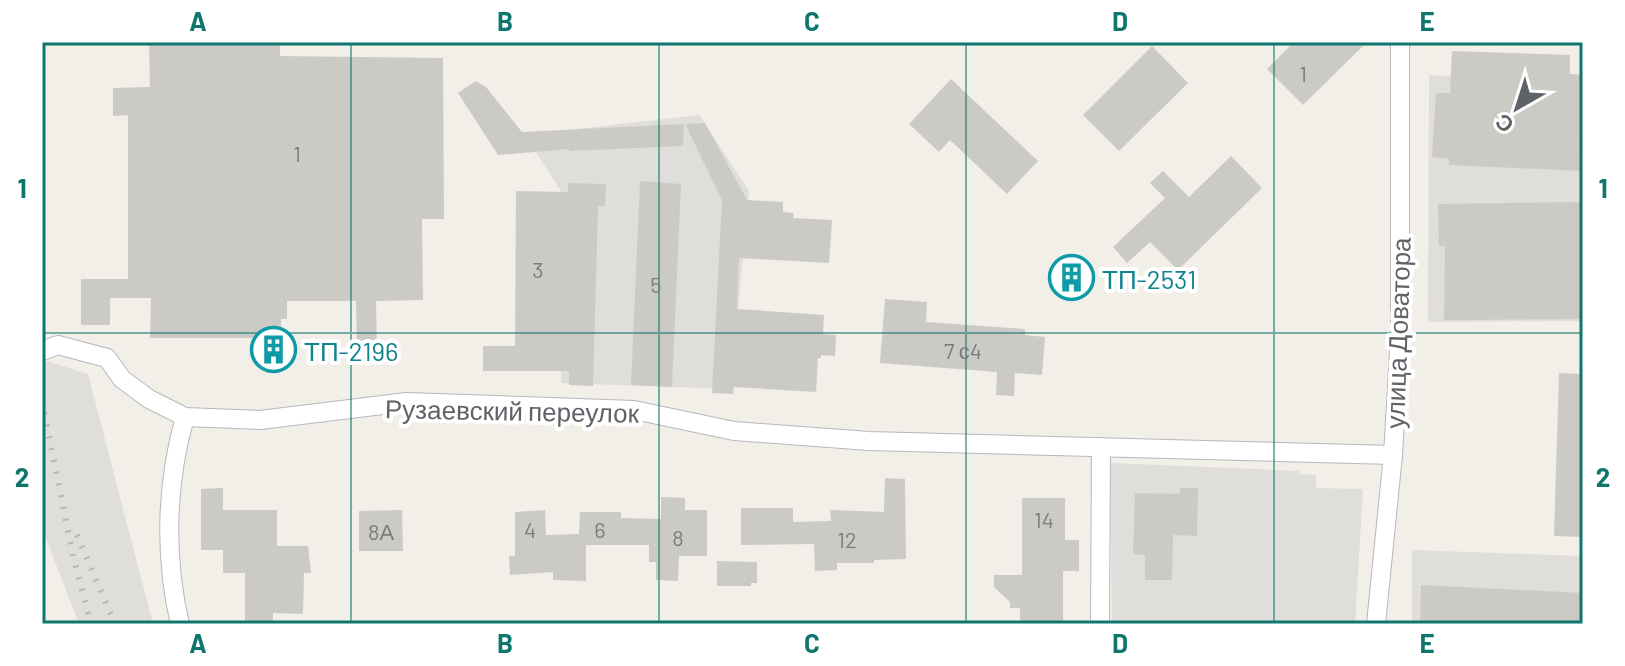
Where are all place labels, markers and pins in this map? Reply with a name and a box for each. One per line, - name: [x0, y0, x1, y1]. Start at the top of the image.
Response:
- building icon: ТП-2531: [1047, 254, 1095, 302]
- place label: ТП-2531: [1102, 263, 1196, 294]
- building icon: ТП-2196: [249, 326, 297, 374]
- place label: ТП-2196: [304, 335, 398, 366]

